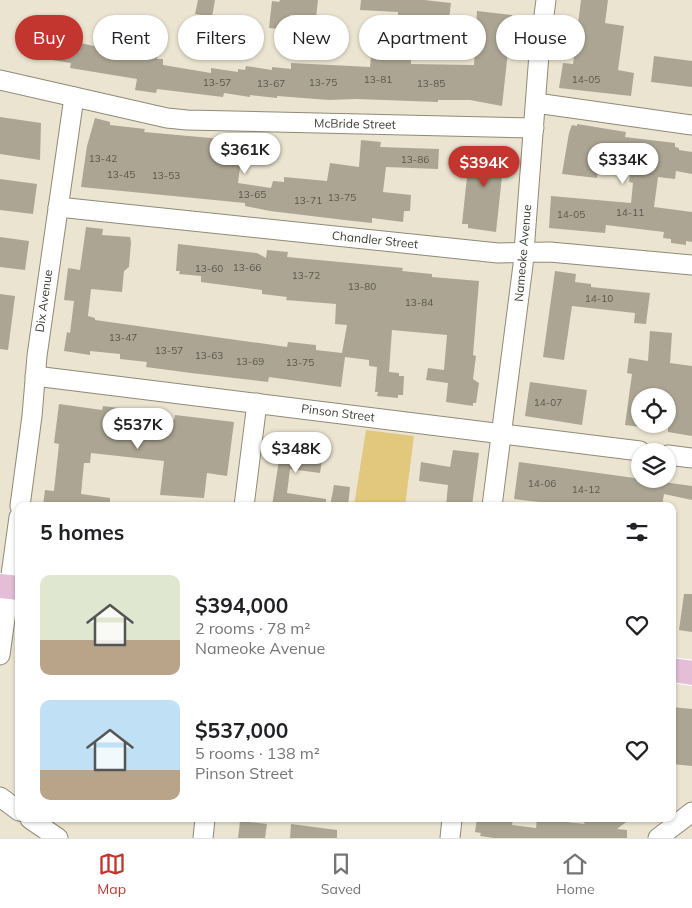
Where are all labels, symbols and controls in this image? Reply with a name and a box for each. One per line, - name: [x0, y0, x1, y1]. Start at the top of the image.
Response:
- chip: Buy: [15, 15, 83, 60]
- chip: Rent: [93, 15, 168, 60]
- chip: Filters: [178, 15, 264, 60]
- chip: New: [274, 15, 349, 60]
- chip: Apartment: [359, 15, 486, 60]
- chip: House: [496, 15, 585, 60]
- house number: 13-81: [364, 73, 392, 86]
- house number: 14-05: [572, 73, 600, 86]
- house number: 13-57: [203, 76, 231, 89]
- house number: 13-75: [309, 76, 337, 89]
- house number: 13-67: [257, 77, 285, 90]
- house number: 13-85: [417, 77, 445, 90]
- street label: McBride Street: [314, 115, 396, 132]
- pin: $361K: [210, 132, 280, 175]
- text: $361K: [220, 139, 270, 159]
- pin: $334K: [588, 142, 658, 185]
- pin: $394K: [449, 146, 519, 188]
- text: $334K: [598, 149, 648, 169]
- house number: 13-42: [89, 152, 117, 165]
- text: $394K: [459, 152, 509, 172]
- house number: 13-86: [401, 153, 429, 166]
- house number: 13-45: [107, 168, 135, 181]
- house number: 13-53: [152, 169, 180, 182]
- house number: 13-65: [238, 188, 266, 201]
- house number: 13-75: [328, 191, 356, 204]
- house number: 13-71: [294, 194, 322, 207]
- street label: Nameoke Avenue: [511, 204, 534, 302]
- house number: 14-11: [616, 206, 644, 219]
- house number: 14-05: [557, 208, 585, 221]
- street label: Chandler Street: [331, 228, 419, 251]
- house number: 13-66: [233, 261, 261, 274]
- house number: 13-60: [195, 262, 223, 275]
- street label: Dix Avenue: [32, 269, 55, 333]
- house number: 13-72: [292, 269, 320, 282]
- house number: 13-80: [348, 280, 376, 293]
- house number: 14-10: [585, 292, 613, 305]
- house number: 13-84: [405, 296, 433, 309]
- house number: 13-47: [109, 331, 137, 344]
- house number: 13-57: [155, 344, 183, 357]
- house number: 13-63: [195, 349, 223, 362]
- house number: 13-69: [236, 355, 264, 368]
- house number: 13-75: [286, 356, 314, 369]
- map controls: [631, 388, 676, 488]
- button: locate: [631, 388, 676, 433]
- house number: 14-07: [534, 396, 562, 409]
- street label: Pinson Street: [300, 401, 376, 424]
- pin: $537K: [103, 408, 173, 450]
- text: $537K: [113, 414, 163, 434]
- pin: $348K: [261, 432, 331, 474]
- text: $348K: [271, 438, 321, 458]
- button: layers: [631, 443, 676, 488]
- house number: 14-06: [528, 477, 556, 490]
- house number: 14-12: [572, 483, 600, 496]
- icon: filters: [623, 518, 651, 546]
- text: 5 homes: [40, 519, 124, 545]
- text: $394,000: [195, 592, 288, 618]
- icon: home: [80, 595, 140, 655]
- icon: heart: [623, 611, 651, 639]
- text: 2 rooms · 78 m²: [195, 618, 310, 638]
- text: Nameoke Avenue: [195, 638, 325, 658]
- text: $537,000: [195, 717, 288, 743]
- icon: home: [80, 720, 140, 780]
- icon: heart: [623, 736, 651, 764]
- text: 5 rooms · 138 m²: [195, 743, 320, 763]
- text: Pinson Street: [195, 763, 293, 783]
- tab: Map: [97, 850, 126, 898]
- tab: Saved: [321, 850, 361, 898]
- tab: Home: [556, 850, 595, 898]

